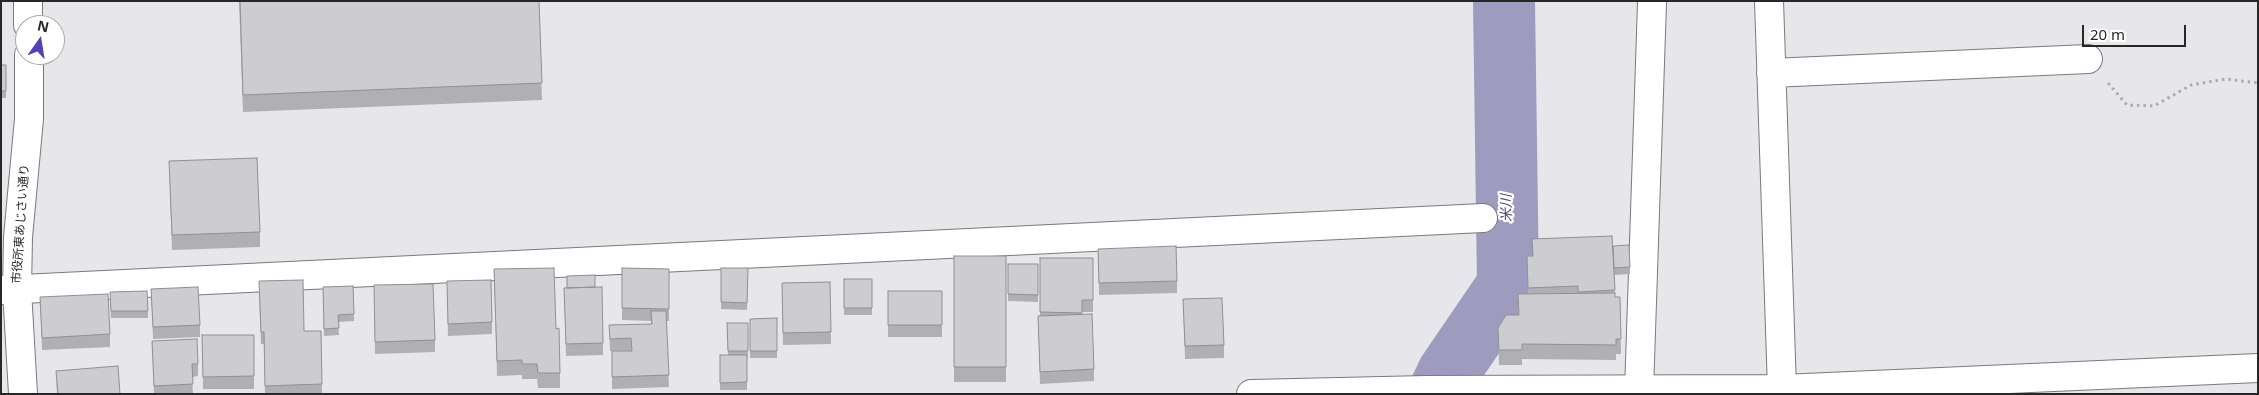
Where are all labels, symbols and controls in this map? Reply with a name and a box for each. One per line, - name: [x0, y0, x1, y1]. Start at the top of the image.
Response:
- north arrow: [15, 15, 65, 65]
- text: N: [36, 15, 51, 36]
- scale bar: [2084, 15, 2188, 47]
- text: 20 m: [2090, 24, 2125, 44]
- street label: 市役所東あじさい通り: [10, 164, 32, 284]
- water label: 米川: [1498, 194, 1516, 222]

